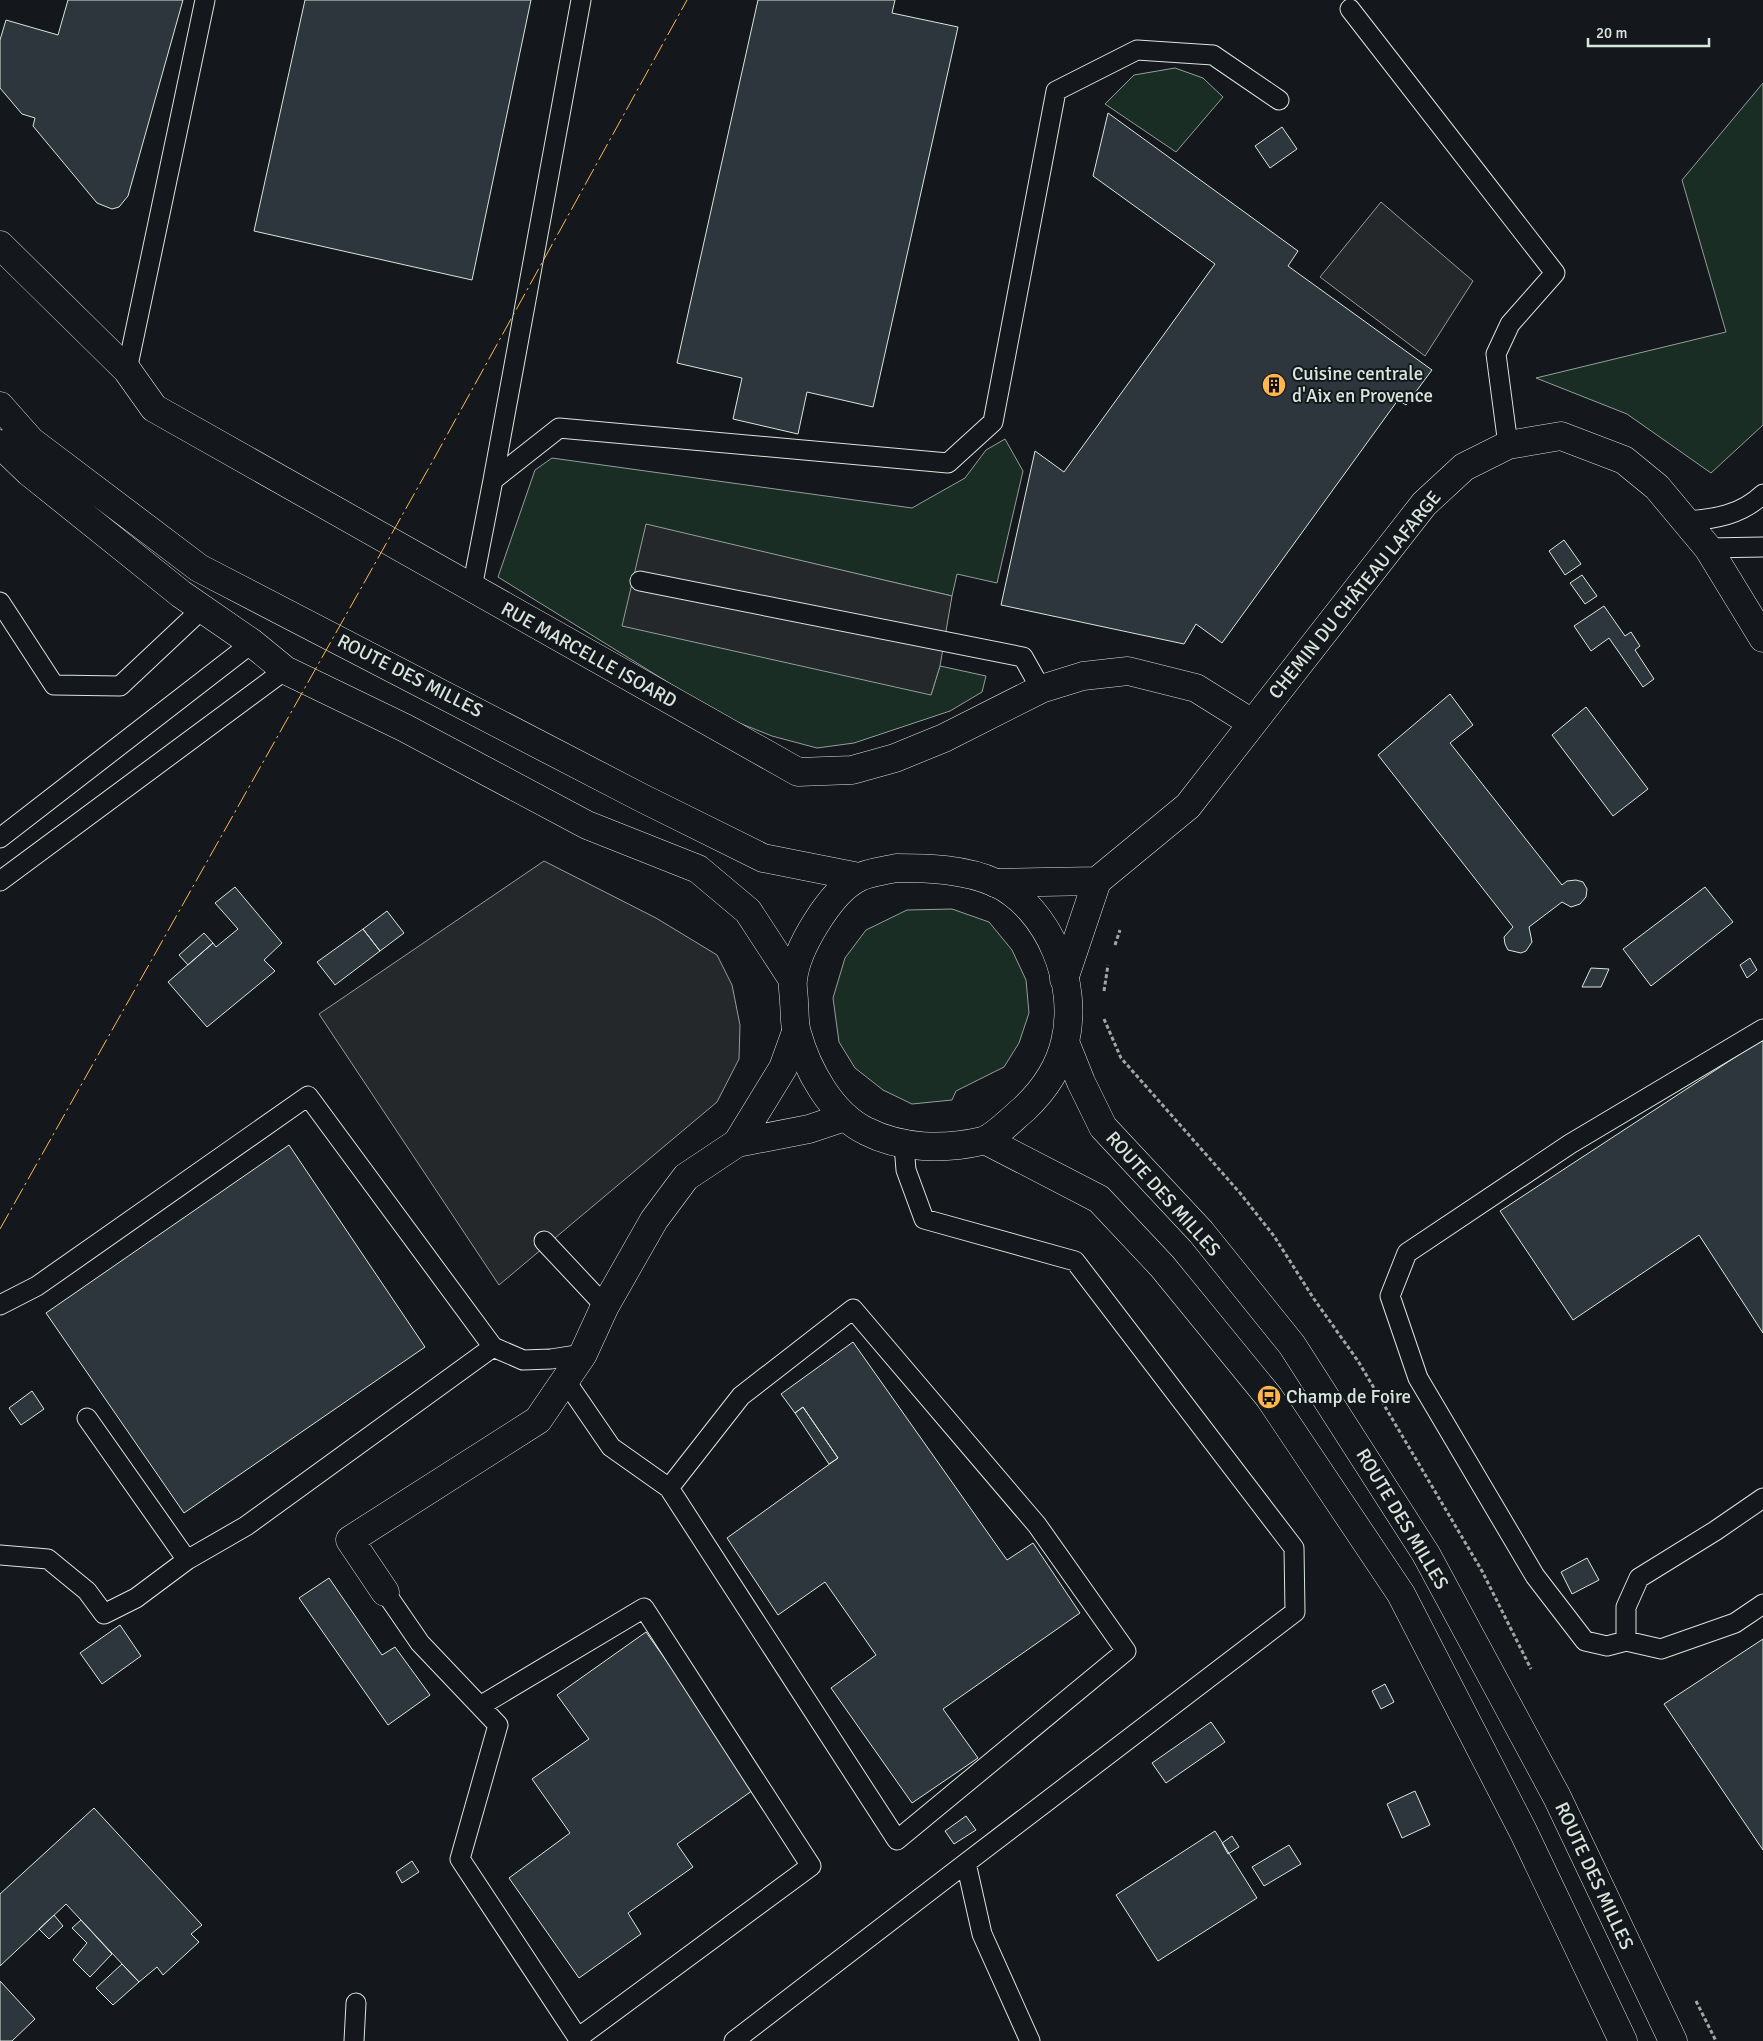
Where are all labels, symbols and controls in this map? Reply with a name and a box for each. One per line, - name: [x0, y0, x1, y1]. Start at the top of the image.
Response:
- scale bar: [1588, 15, 1709, 47]
- text: 20 m: [1596, 24, 1627, 42]
- place label: Cuisine centrale d'Aix en Provence: [1292, 362, 1433, 408]
- building icon: Cuisine centrale d'Aix en Provence: [1261, 372, 1287, 398]
- street label: CHEMIN DU CHÂTEAU LAFARGE: [1264, 486, 1446, 704]
- street label: RUE MARCELLE ISOARD: [497, 597, 681, 713]
- street label: ROUTE DES MILLES: [333, 629, 487, 723]
- street label: ROUTE DES MILLES: [1101, 1126, 1225, 1262]
- bus stop icon: Champ de Foire: [1256, 1384, 1282, 1410]
- place label: Champ de Foire: [1286, 1385, 1411, 1409]
- street label: ROUTE DES MILLES: [1350, 1444, 1454, 1594]
- street label: ROUTE DES MILLES: [1549, 1798, 1639, 1954]

